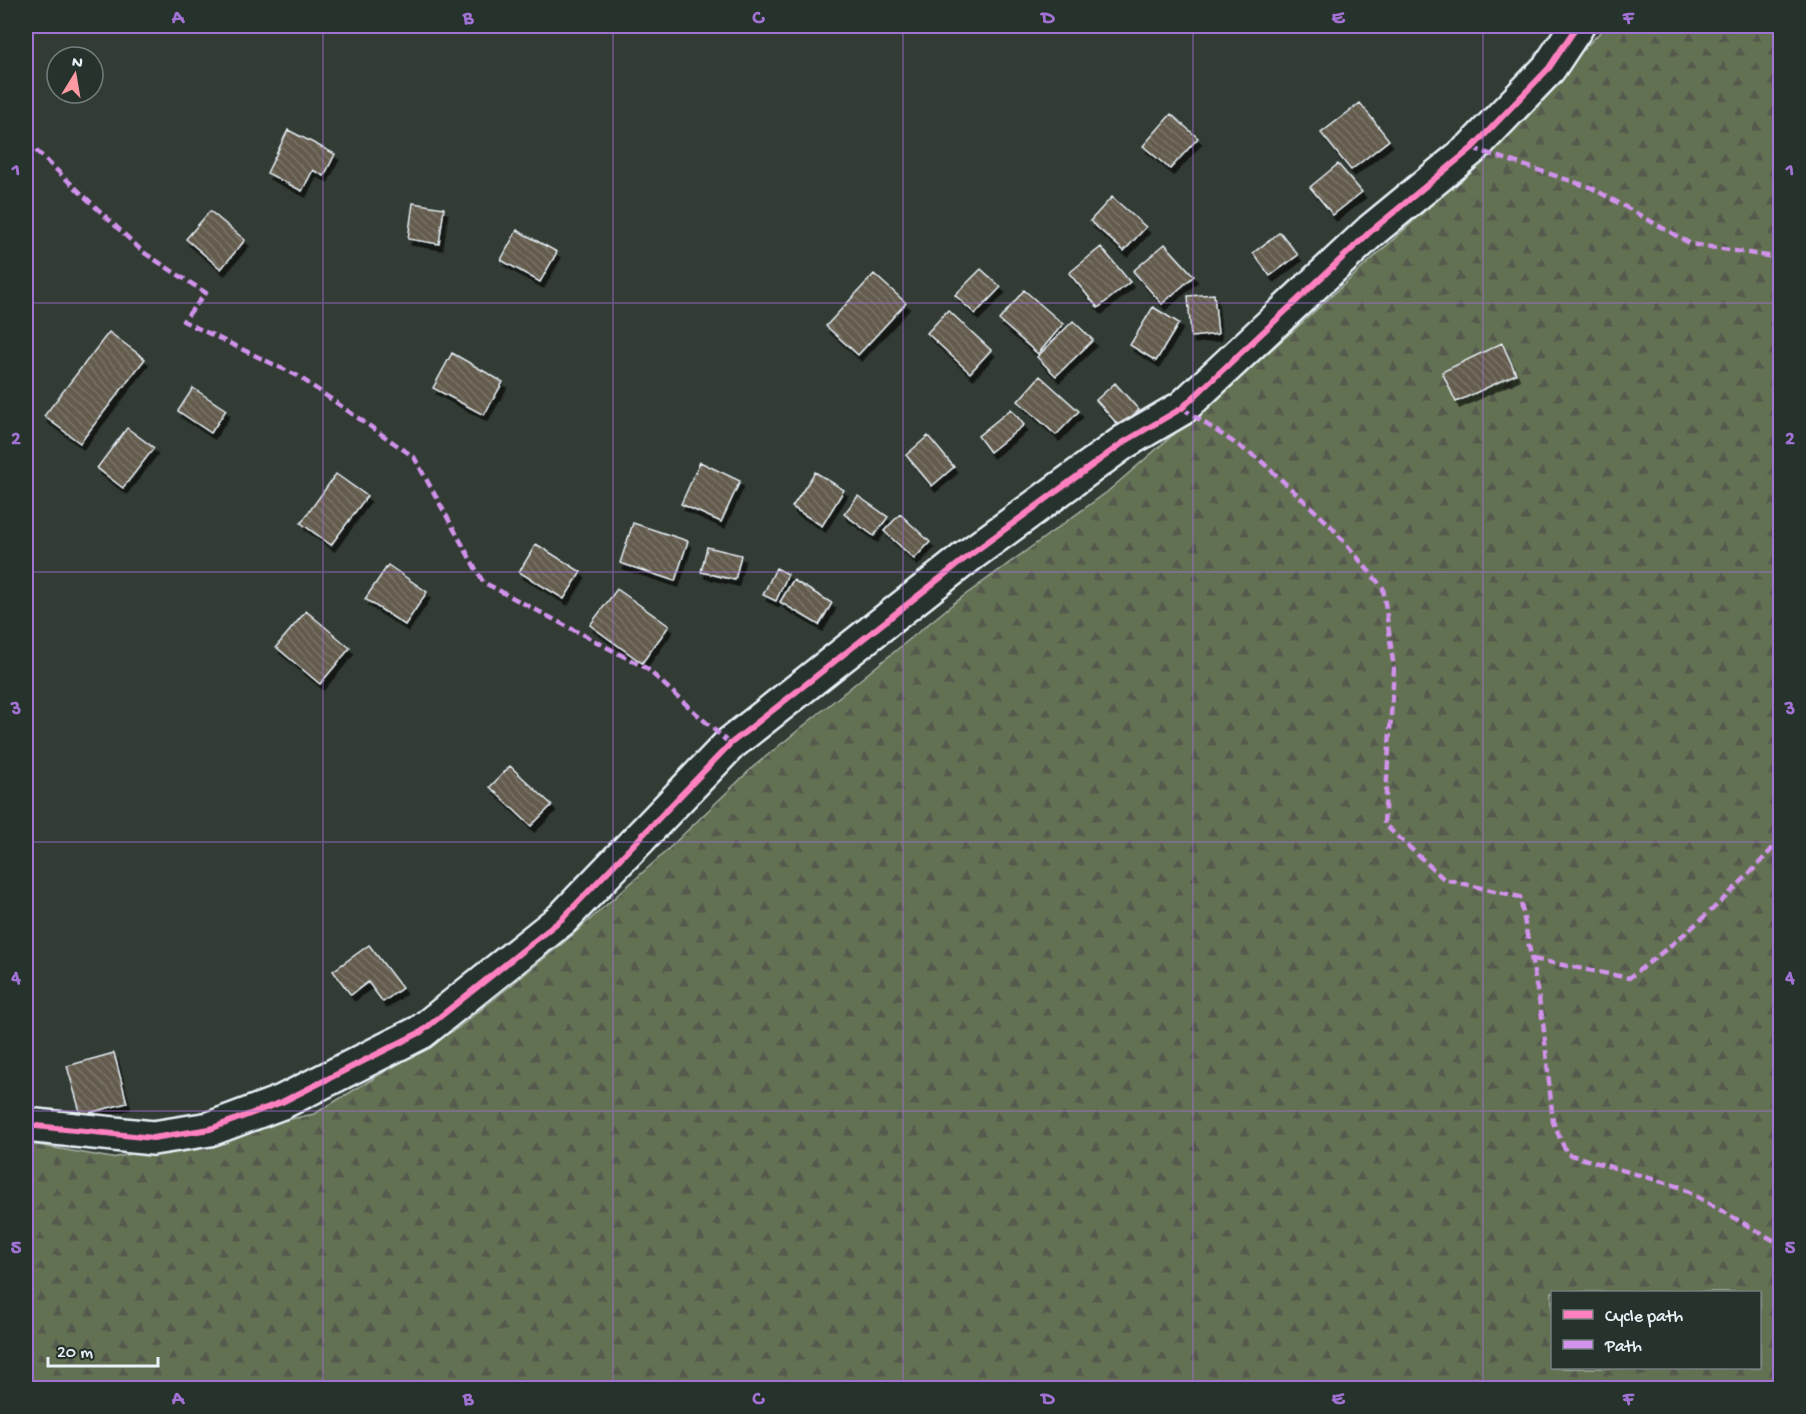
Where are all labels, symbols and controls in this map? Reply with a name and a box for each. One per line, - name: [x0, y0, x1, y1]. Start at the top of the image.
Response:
- text: A: [171, 8, 186, 31]
- text: B: [462, 8, 474, 31]
- text: C: [752, 8, 766, 31]
- text: D: [1039, 8, 1055, 31]
- text: E: [1332, 8, 1346, 31]
- text: F: [1622, 8, 1635, 31]
- north arrow: [45, 45, 105, 105]
- text: N: [70, 53, 85, 74]
- text: 1: [11, 160, 20, 183]
- text: 1: [1785, 160, 1794, 183]
- text: 2: [11, 429, 21, 452]
- text: 2: [1785, 429, 1795, 452]
- text: 3: [10, 699, 21, 722]
- text: 3: [1784, 699, 1795, 722]
- text: 4: [10, 968, 21, 991]
- text: 4: [1784, 968, 1795, 991]
- text: 5: [11, 1238, 22, 1261]
- text: 5: [1785, 1238, 1796, 1261]
- legend: [1551, 1291, 1761, 1369]
- text: Cycle path: [1605, 1307, 1683, 1328]
- scale bar: [48, 1330, 158, 1368]
- text: Path: [1604, 1337, 1642, 1358]
- text: 20 m: [57, 1343, 93, 1364]
- text: A: [171, 1389, 186, 1412]
- text: B: [462, 1389, 474, 1412]
- text: C: [752, 1389, 766, 1412]
- text: D: [1039, 1389, 1055, 1412]
- text: E: [1332, 1389, 1346, 1412]
- text: F: [1622, 1389, 1635, 1412]

